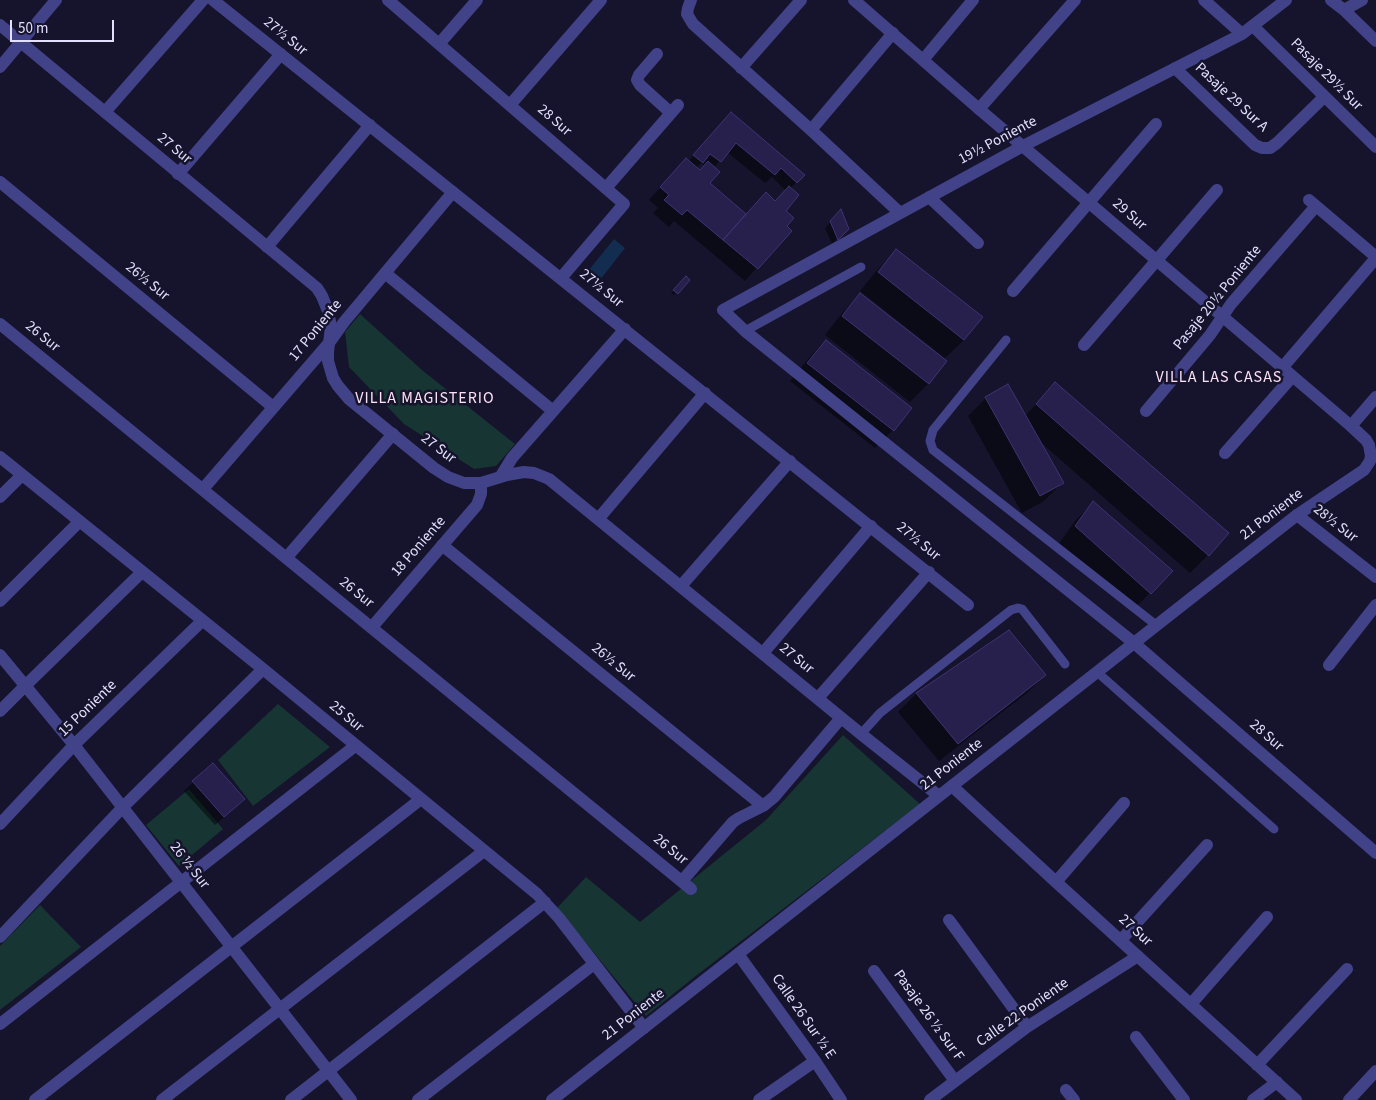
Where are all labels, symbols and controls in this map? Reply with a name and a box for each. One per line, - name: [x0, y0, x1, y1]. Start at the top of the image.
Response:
- scale bar: [12, 10, 116, 42]
- street label: 27½ Sur: [259, 14, 311, 60]
- text: 50 m: [18, 18, 48, 39]
- street label: Pasaje 29½ Sur: [1286, 35, 1366, 115]
- street label: Pasaje 29 Sur A: [1191, 59, 1271, 137]
- street label: 28 Sur: [533, 101, 575, 141]
- street label: 19½ Poniente: [956, 113, 1040, 169]
- street label: 27 Sur: [153, 129, 195, 169]
- street label: 29 Sur: [1108, 195, 1150, 235]
- street label: Pasaje 20½ Poniente: [1170, 242, 1266, 354]
- street label: 26½ Sur: [121, 259, 173, 305]
- street label: 27½ Sur: [575, 266, 627, 312]
- street label: 17 Poniente: [286, 297, 346, 365]
- street label: 26 Sur: [21, 318, 63, 356]
- district label: VILLA LAS CASAS: [1154, 368, 1284, 388]
- district label: VILLA MAGISTERIO: [353, 389, 497, 409]
- street label: 27 Sur: [417, 430, 459, 468]
- street label: 21 Poniente: [1237, 486, 1307, 544]
- street label: 28½ Sur: [1309, 501, 1361, 547]
- street label: 18 Poniente: [388, 513, 450, 581]
- street label: 27½ Sur: [892, 519, 944, 565]
- street label: 26 Sur: [335, 574, 377, 612]
- street label: 26½ Sur: [587, 640, 639, 686]
- street label: 27 Sur: [775, 640, 817, 678]
- street label: 15 Poniente: [55, 677, 121, 741]
- street label: 25 Sur: [325, 697, 367, 737]
- street label: 28 Sur: [1245, 716, 1287, 756]
- street label: 21 Poniente: [917, 735, 987, 795]
- street label: 26 Sur: [649, 831, 691, 869]
- street label: 26 ½ Sur: [165, 839, 213, 893]
- street label: 27 Sur: [1114, 911, 1156, 951]
- street label: Pasaje 26 ½ Sur F: [889, 967, 967, 1065]
- street label: Calle 26 Sur ½ E: [767, 971, 839, 1063]
- street label: Calle 22 Poniente: [974, 975, 1072, 1051]
- street label: 21 Poniente: [599, 985, 669, 1045]

